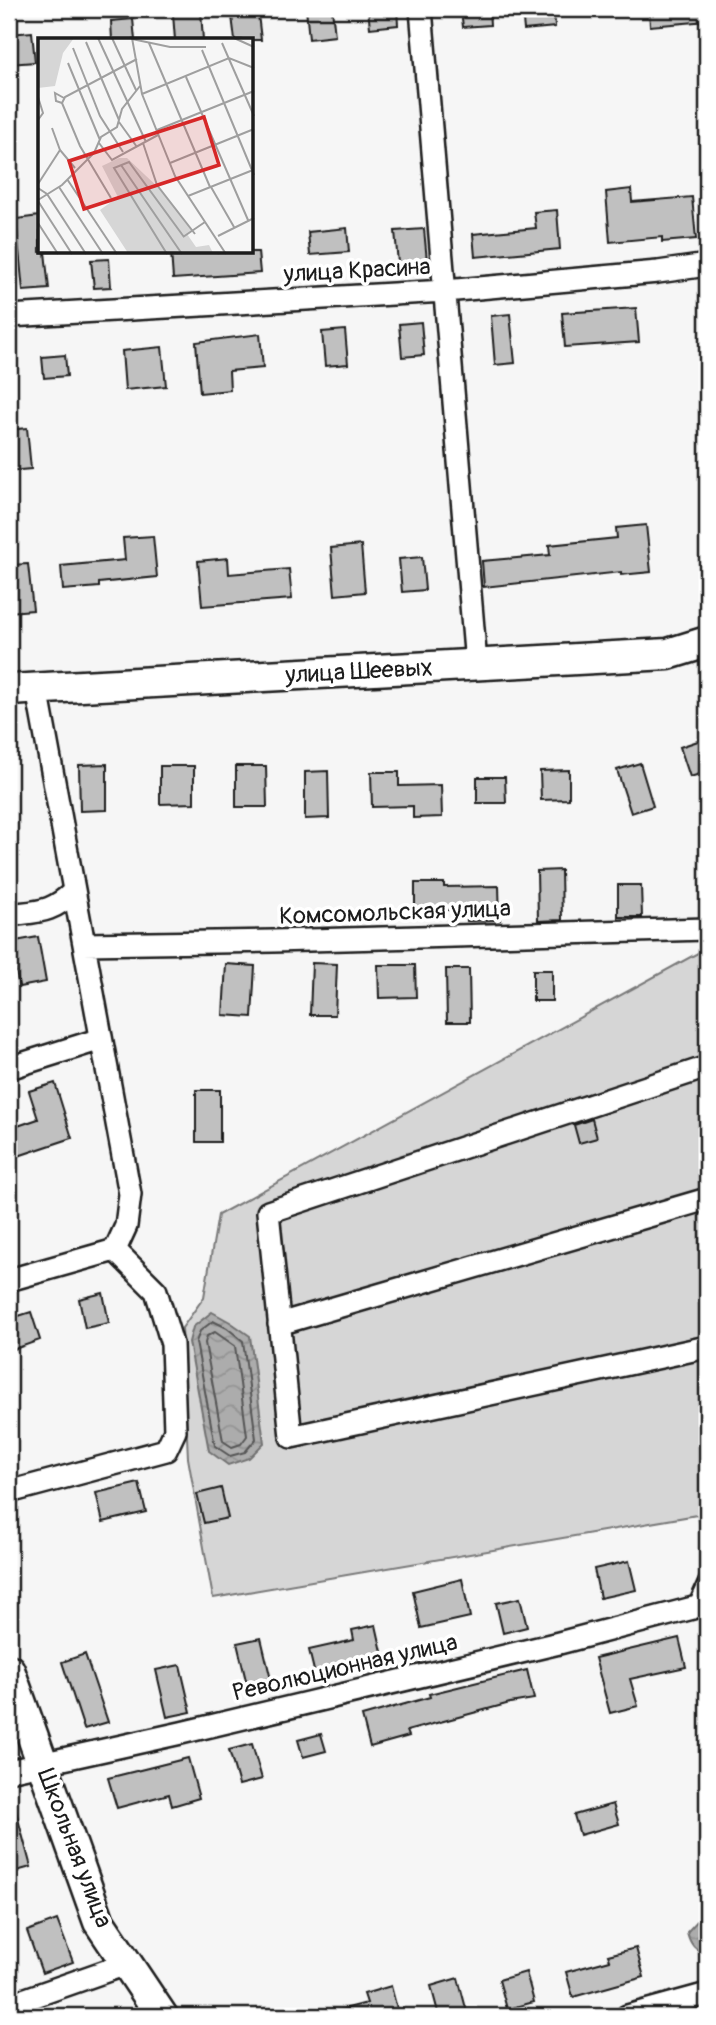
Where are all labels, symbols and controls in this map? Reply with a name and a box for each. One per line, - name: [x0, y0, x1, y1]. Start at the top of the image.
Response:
- inset map: [38, 38, 254, 254]
- street label: улица Красина: [282, 252, 431, 289]
- street label: улица Шеевых: [284, 653, 433, 690]
- street label: Комсомольская улица: [279, 894, 511, 931]
- street label: Революционная улица: [230, 1628, 460, 1707]
- street label: Школьная улица: [31, 1765, 118, 1932]

